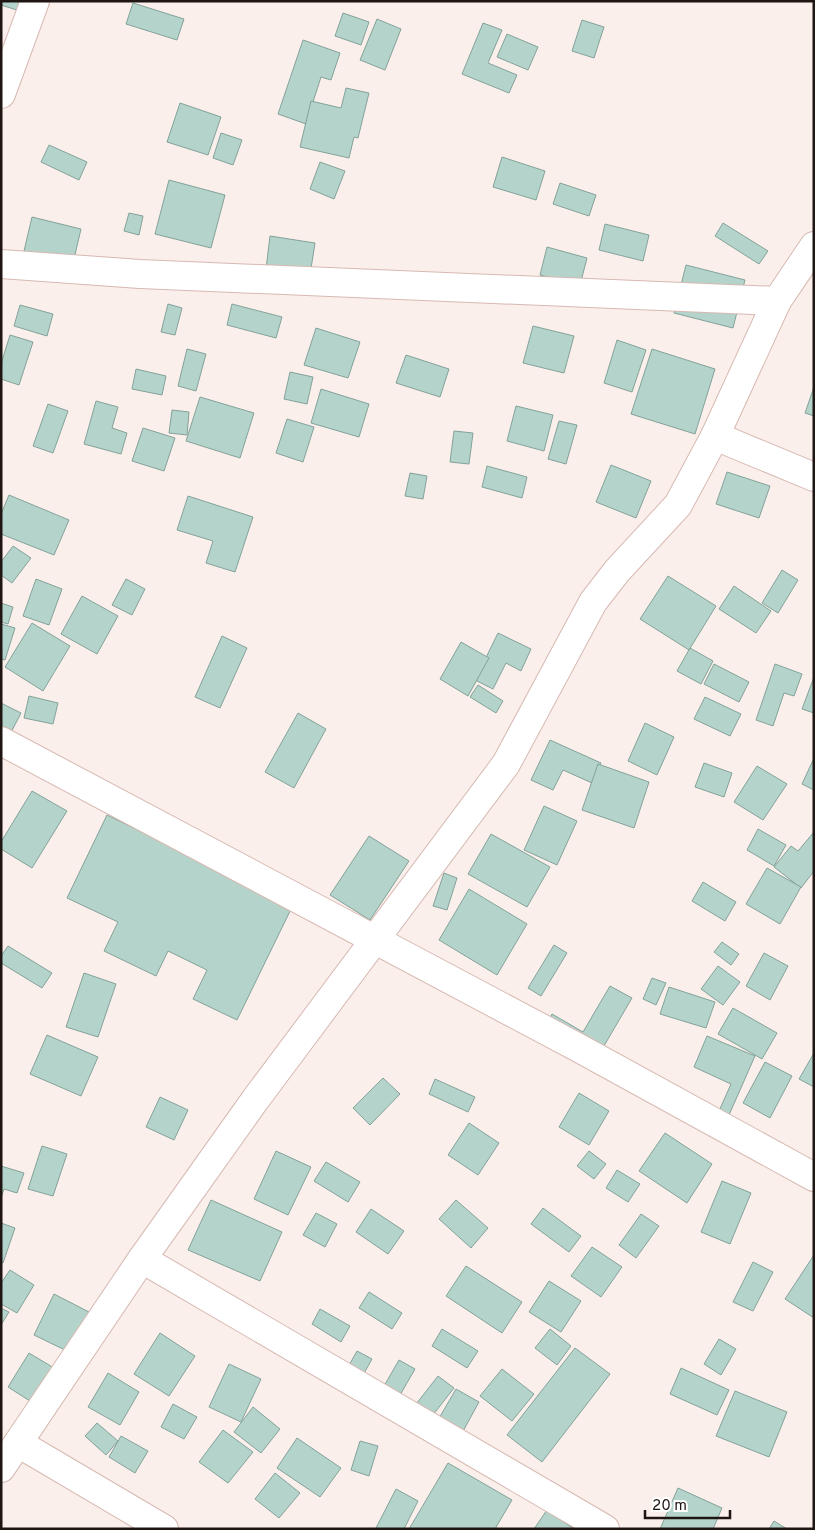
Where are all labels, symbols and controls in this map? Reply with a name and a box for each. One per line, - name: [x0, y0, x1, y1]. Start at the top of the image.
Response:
- scale bar: [645, 1488, 730, 1520]
- text: 20 m: [652, 1497, 687, 1516]

